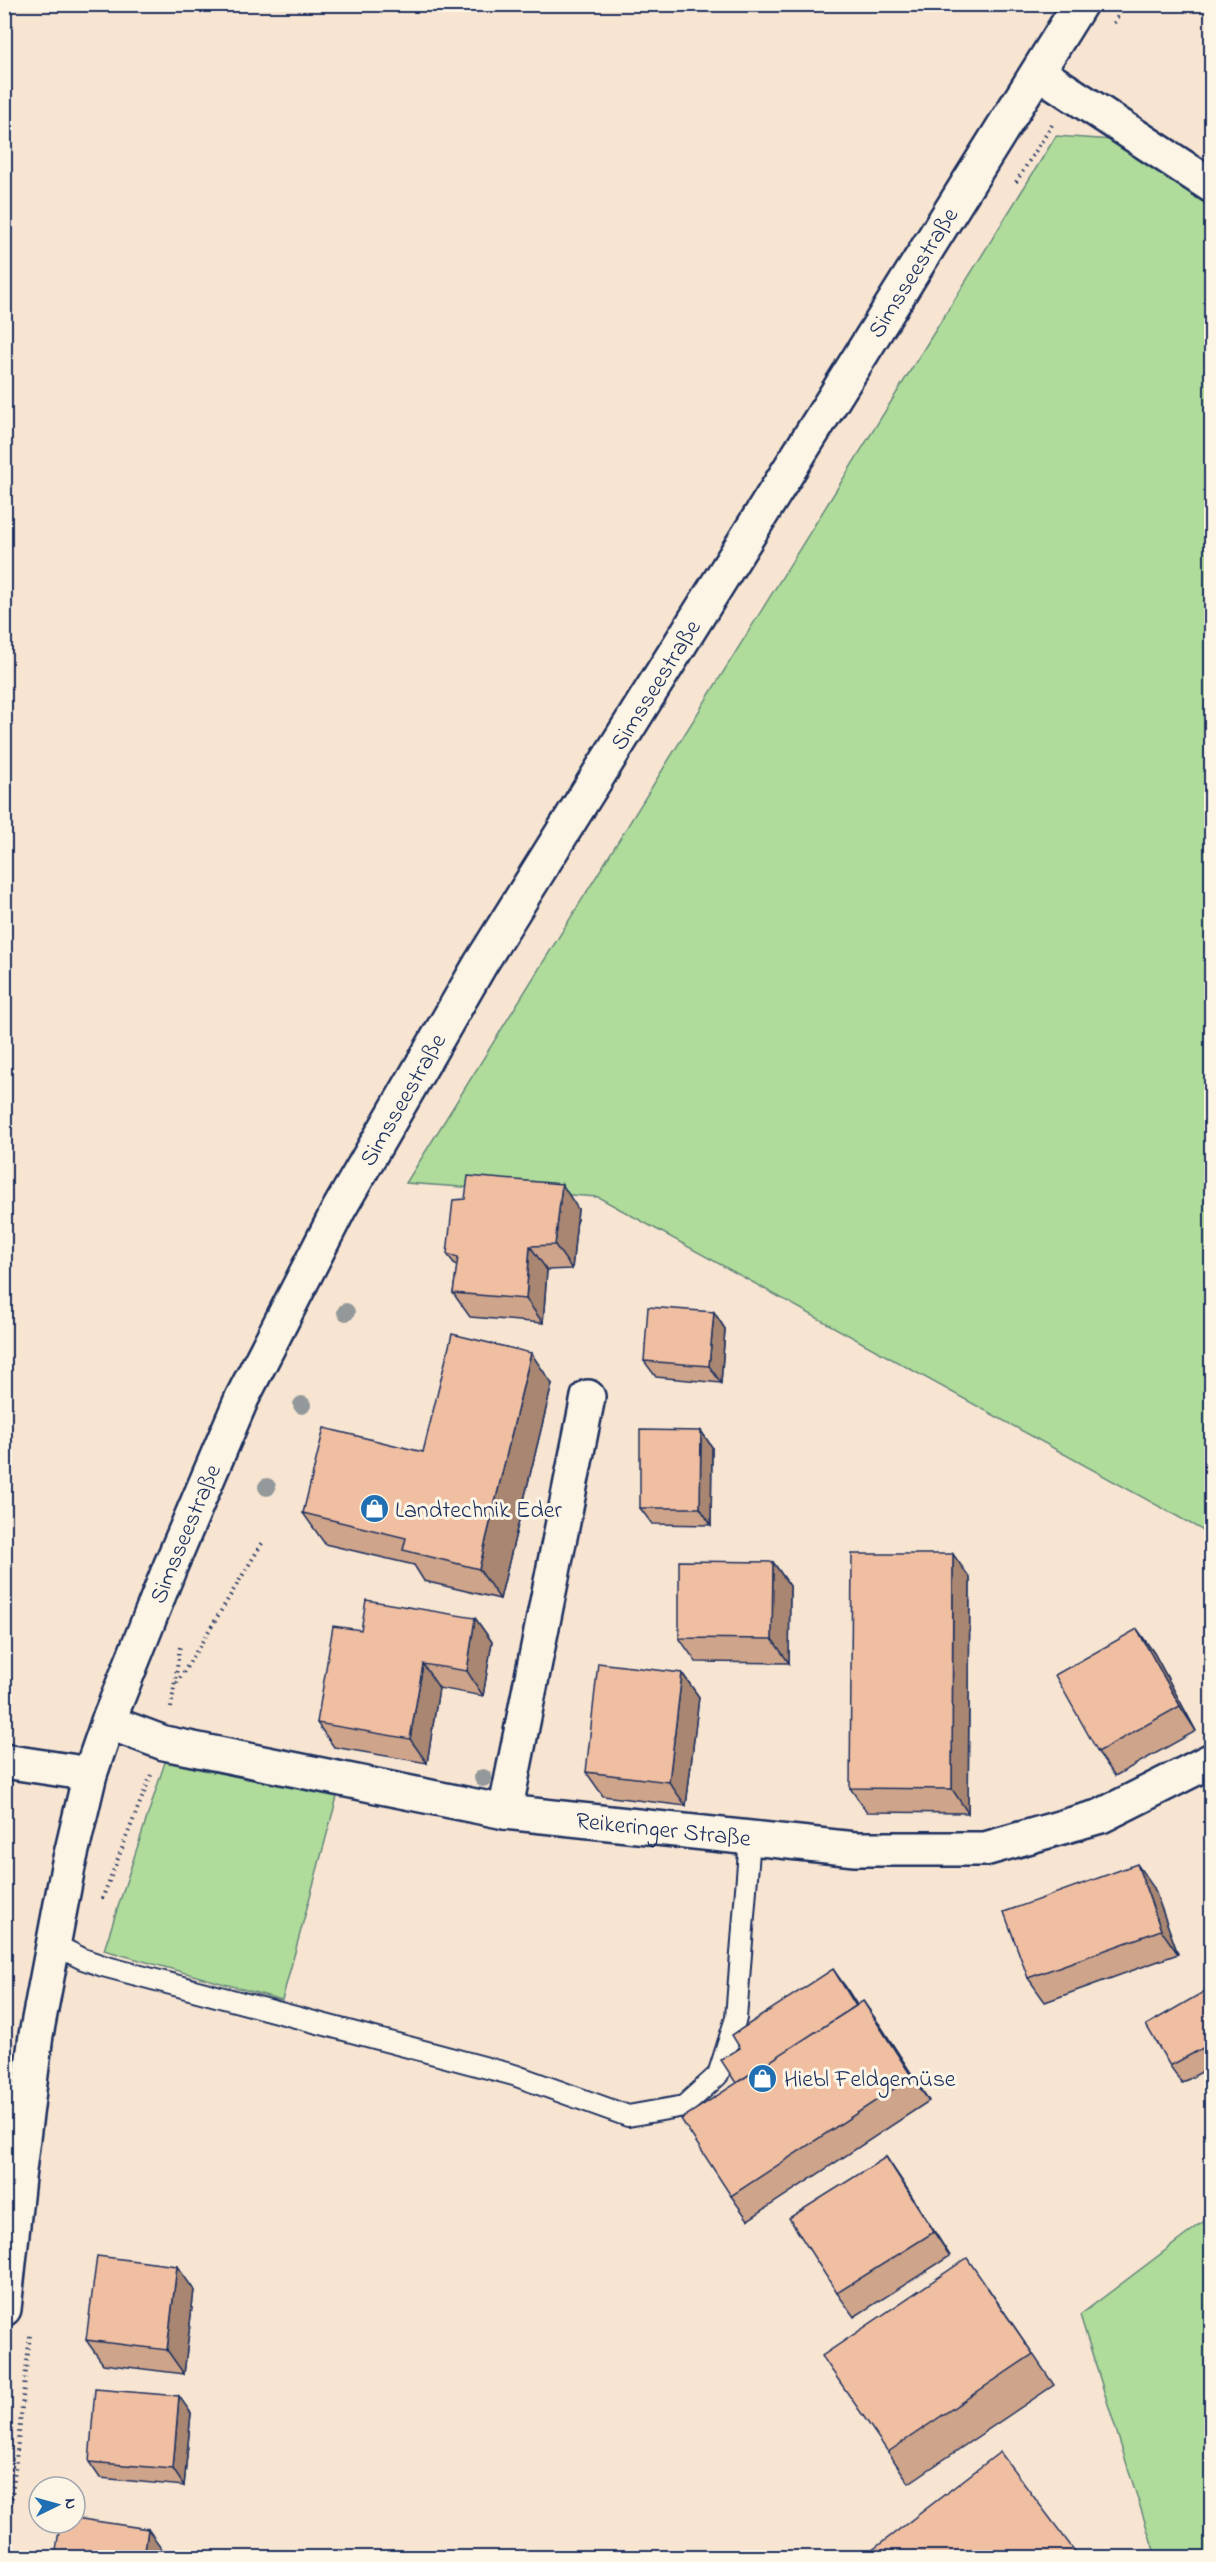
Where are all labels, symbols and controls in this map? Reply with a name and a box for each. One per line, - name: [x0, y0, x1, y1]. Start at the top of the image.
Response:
- street label: Simsseestraße: [860, 201, 969, 346]
- street label: Simsseestraße: [603, 613, 711, 758]
- street label: Simsseestraße: [352, 1028, 457, 1174]
- street label: Simsseestraße: [142, 1459, 232, 1609]
- shop icon: Landtechnik Eder: [358, 1493, 390, 1525]
- place label: Landtechnik Eder: [395, 1494, 562, 1529]
- street label: Reikeringer Straße: [574, 1805, 753, 1858]
- shop icon: Hiebl Feldgemüse: [747, 2062, 779, 2094]
- place label: Hiebl Feldgemüse: [784, 2063, 956, 2098]
- north arrow: [27, 2475, 87, 2535]
- text: N: [58, 2497, 82, 2510]

